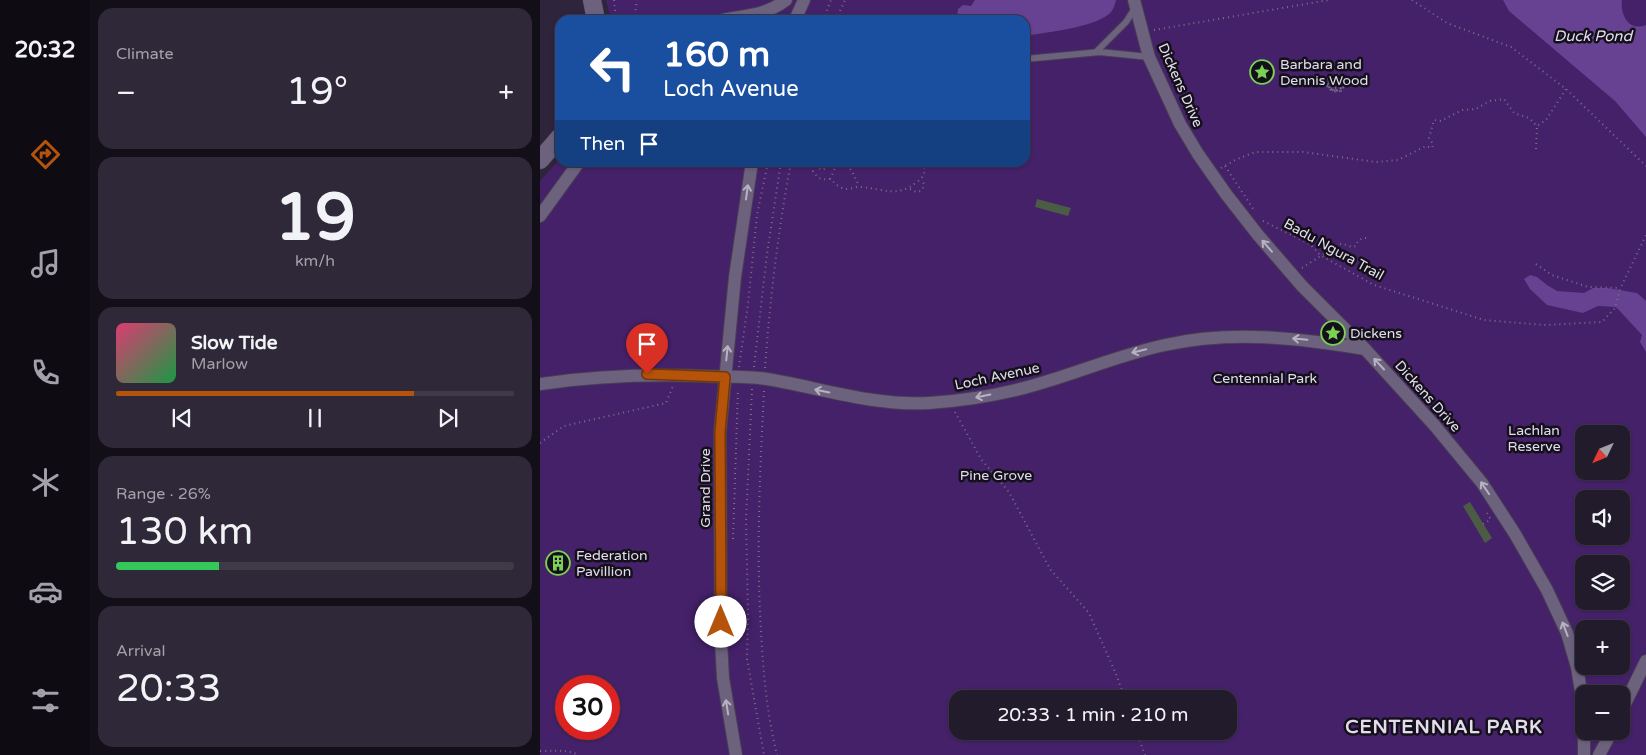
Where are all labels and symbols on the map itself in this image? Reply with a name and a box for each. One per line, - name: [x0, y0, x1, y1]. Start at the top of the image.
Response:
- water label: Duck Pond: [1554, 27, 1633, 45]
- street label: Dickens Drive: [1154, 41, 1207, 130]
- place label: Barbara and Dennis Wood: [1280, 56, 1368, 89]
- place icon: Barbara and Dennis Wood: [1249, 59, 1275, 85]
- one-way arrow: [742, 184, 752, 200]
- street label: Badu Ngura Trail: [1281, 215, 1387, 284]
- one-way arrow: [1262, 240, 1273, 253]
- place icon: Dickens: [1320, 320, 1346, 346]
- pin: [626, 323, 668, 374]
- place label: Dickens: [1350, 325, 1402, 342]
- one-way arrow: [1292, 335, 1308, 344]
- one-way arrow: [722, 345, 732, 361]
- one-way arrow: [1131, 347, 1147, 357]
- street label: Dickens Drive: [1391, 357, 1464, 436]
- one-way arrow: [1373, 358, 1385, 371]
- street label: Loch Avenue: [953, 359, 1041, 394]
- park label: Centennial Park: [1213, 370, 1318, 387]
- one-way arrow: [814, 386, 830, 395]
- one-way arrow: [975, 392, 991, 402]
- park label: Lachlan Reserve: [1507, 422, 1561, 455]
- north arrow: [1575, 425, 1630, 480]
- street label: Grand Drive: [697, 448, 714, 528]
- park label: Pine Grove: [960, 467, 1032, 484]
- one-way arrow: [1480, 481, 1490, 495]
- place label: Federation Pavillion: [576, 547, 648, 580]
- building icon: Federation Pavillion: [545, 550, 571, 576]
- position arrow: [694, 595, 746, 647]
- one-way arrow: [1560, 621, 1569, 637]
- speed limit sign: 30: [555, 675, 620, 740]
- one-way arrow: [722, 699, 732, 715]
- district label: CENTENNIAL PARK: [1345, 716, 1543, 738]

